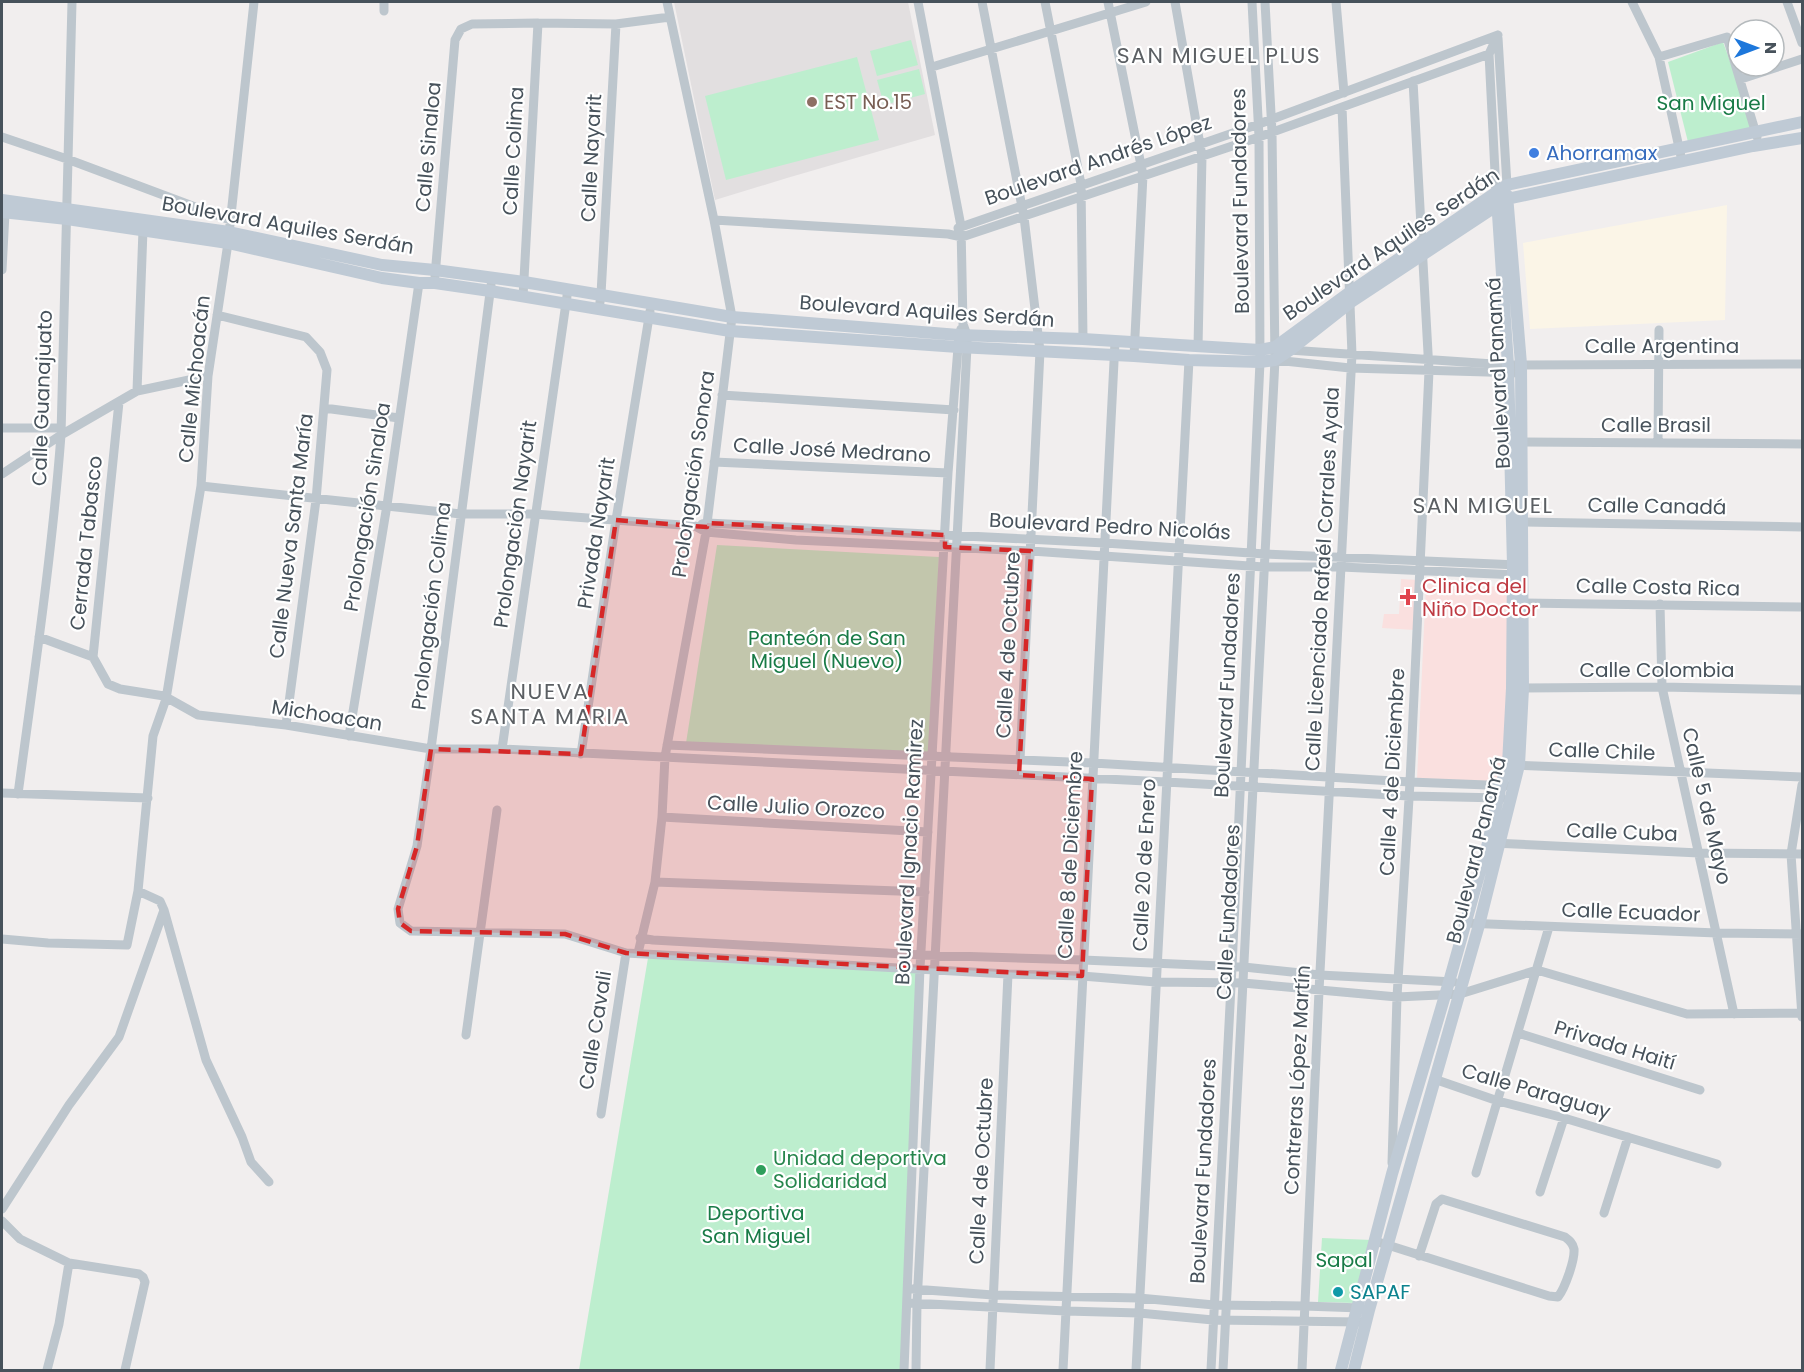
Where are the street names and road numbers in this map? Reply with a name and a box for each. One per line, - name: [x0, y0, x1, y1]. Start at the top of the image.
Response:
- street label: Calle Sinaloa: [408, 81, 448, 213]
- street label: Calle Colima: [496, 86, 530, 216]
- street label: Boulevard Fundadores: [1224, 88, 1256, 314]
- street label: Calle Nayarit: [574, 93, 608, 223]
- street label: Boulevard Andrés López: [981, 108, 1215, 212]
- street label: Boulevard Aquiles Serdán: [1277, 161, 1505, 327]
- street label: Boulevard Aquiles Serdán: [160, 189, 416, 261]
- street label: Boulevard Panamá: [1479, 277, 1517, 469]
- street label: Boulevard Aquiles Serdán: [799, 288, 1055, 334]
- street label: Calle Michoacán: [171, 294, 217, 464]
- street label: Calle Guanajuato: [25, 310, 59, 486]
- street label: Calle Argentina: [1585, 332, 1739, 360]
- street label: Prolongación Sonora: [665, 369, 721, 579]
- street label: Calle Licenciado Rafaél Corrales Ayala: [1298, 386, 1346, 772]
- street label: Prolongación Sinaloa: [337, 400, 397, 614]
- street label: Calle Brasil: [1601, 411, 1711, 439]
- street label: Calle Nueva Santa María: [262, 412, 320, 660]
- street label: Prolongación Nayarit: [487, 418, 543, 630]
- street label: Calle José Medrano: [732, 431, 932, 469]
- street label: Cerrada Tabasco: [63, 454, 109, 632]
- street label: Privada Nayarit: [570, 455, 622, 611]
- street label: Calle Canadá: [1587, 491, 1727, 521]
- street label: Prolongación Colima: [404, 500, 458, 712]
- street label: Boulevard Pedro Nicolás: [988, 506, 1232, 546]
- street label: Calle 4 de Octubre: [989, 551, 1027, 739]
- street label: Boulevard Fundadores: [1207, 572, 1247, 798]
- street label: Calle Costa Rica: [1576, 572, 1740, 602]
- street label: Calle Colombia: [1579, 656, 1735, 684]
- street label: Calle 4 de Diciembre: [1373, 667, 1411, 877]
- street label: Michoacan: [270, 692, 384, 738]
- street label: Boulevard Ignacio Ramirez: [888, 718, 930, 986]
- street label: Calle 5 de Mayo: [1675, 725, 1739, 887]
- street label: Calle Chile: [1548, 735, 1656, 767]
- street label: Calle 8 de Diciembre: [1051, 750, 1089, 960]
- street label: Boulevard Panamá: [1439, 754, 1513, 946]
- street label: Calle 20 de Enero: [1125, 778, 1163, 952]
- street label: Calle Julio Orozco: [706, 788, 886, 826]
- street label: Calle Cuba: [1566, 816, 1678, 848]
- street label: Calle Fundadores: [1209, 823, 1247, 1001]
- street label: Calle Ecuador: [1561, 896, 1701, 928]
- street label: Contreras López Martín: [1277, 964, 1317, 1196]
- street label: Calle Cavali: [572, 969, 618, 1091]
- street label: Privada Haití: [1551, 1013, 1679, 1077]
- street label: Calle Paraguay: [1458, 1056, 1614, 1126]
- street label: Boulevard Fundadores: [1183, 1058, 1223, 1284]
- street label: Calle 4 de Octubre: [962, 1077, 1000, 1265]

